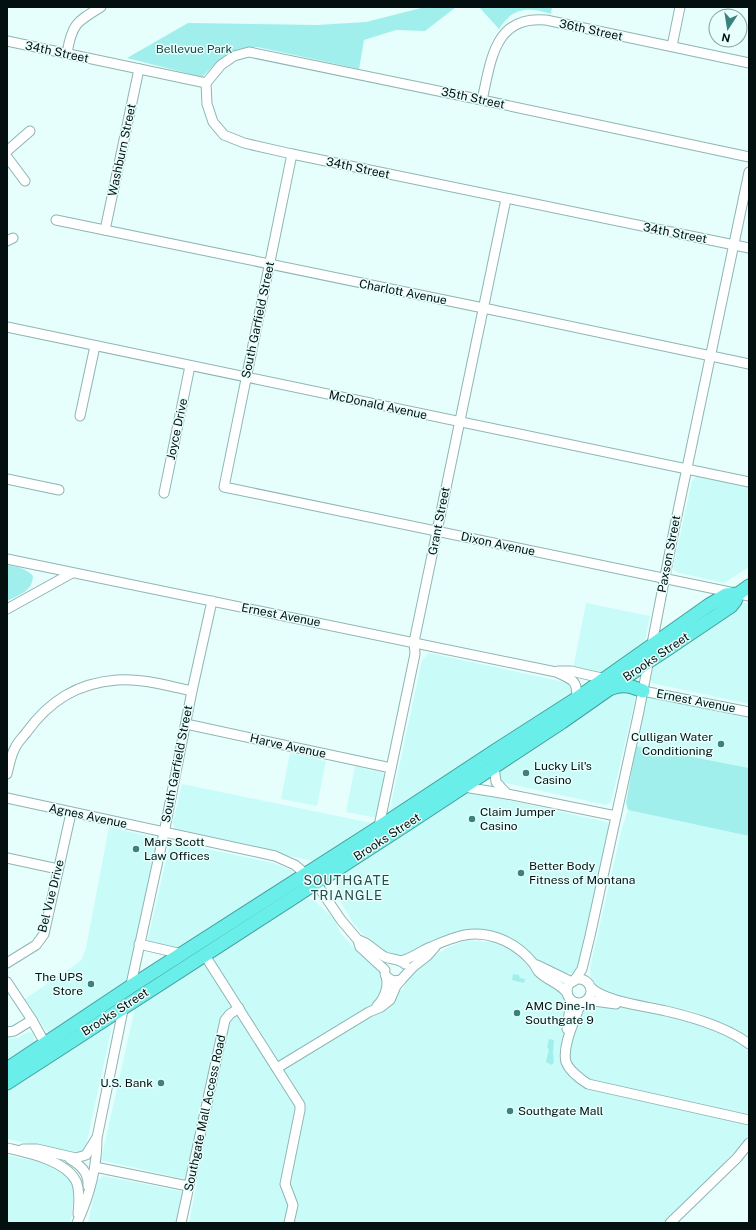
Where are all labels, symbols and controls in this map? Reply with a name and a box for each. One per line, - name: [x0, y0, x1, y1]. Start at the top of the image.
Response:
- north arrow: [708, 8, 748, 48]
- street label: 36th Street: [558, 16, 624, 44]
- text: N: [720, 31, 731, 45]
- street label: 34th Street: [24, 38, 90, 66]
- park label: Bellevue Park: [156, 42, 233, 56]
- street label: 35th Street: [440, 84, 506, 112]
- street label: Washburn Street: [105, 102, 139, 198]
- street label: 34th Street: [325, 154, 391, 182]
- street label: 34th Street: [642, 220, 708, 246]
- street label: South Garfield Street: [239, 260, 277, 380]
- street label: Charlott Avenue: [358, 277, 448, 307]
- street label: McDonald Avenue: [328, 388, 429, 422]
- street label: Joyce Drive: [164, 397, 190, 461]
- street label: Grant Street: [426, 485, 453, 556]
- street label: Paxson Street: [655, 514, 683, 594]
- street label: Dixon Avenue: [460, 529, 537, 559]
- street label: Ernest Avenue: [240, 600, 322, 630]
- street label: Brooks Street: [620, 630, 692, 684]
- street label: Ernest Avenue: [655, 686, 737, 716]
- street label: South Garfield Street: [159, 704, 195, 824]
- place label: Culligan Water Conditioning: [631, 730, 713, 758]
- street label: Harve Avenue: [249, 731, 328, 761]
- marker: Culligan Water Conditioning: [716, 739, 726, 749]
- place label: Lucky Lil's Casino: [534, 759, 592, 787]
- marker: Lucky Lil's Casino: [521, 768, 531, 778]
- street label: Agnes Avenue: [48, 801, 129, 831]
- place label: Claim Jumper Casino: [480, 805, 556, 833]
- street label: Brooks Street: [351, 810, 423, 864]
- marker: Claim Jumper Casino: [467, 814, 477, 824]
- place label: Mars Scott Law Offices: [144, 835, 210, 863]
- marker: Mars Scott Law Offices: [131, 844, 141, 854]
- street label: Bel Vue Drive: [35, 858, 67, 934]
- place label: Better Body Fitness of Montana: [529, 859, 635, 887]
- marker: Better Body Fitness of Montana: [516, 868, 526, 878]
- district label: SOUTHGATE TRIANGLE: [303, 873, 391, 903]
- place label: The UPS Store: [35, 970, 83, 998]
- marker: The UPS Store: [86, 979, 96, 989]
- street label: Brooks Street: [79, 985, 151, 1039]
- place label: AMC Dine-In Southgate 9: [525, 999, 595, 1027]
- marker: AMC Dine-In Southgate 9: [512, 1008, 522, 1018]
- street label: Southgate Mall Access Road: [182, 1033, 228, 1193]
- place label: U.S. Bank: [100, 1076, 153, 1090]
- marker: U.S. Bank: [156, 1078, 166, 1088]
- place label: Southgate Mall: [518, 1104, 604, 1118]
- marker: Southgate Mall: [505, 1106, 515, 1116]

